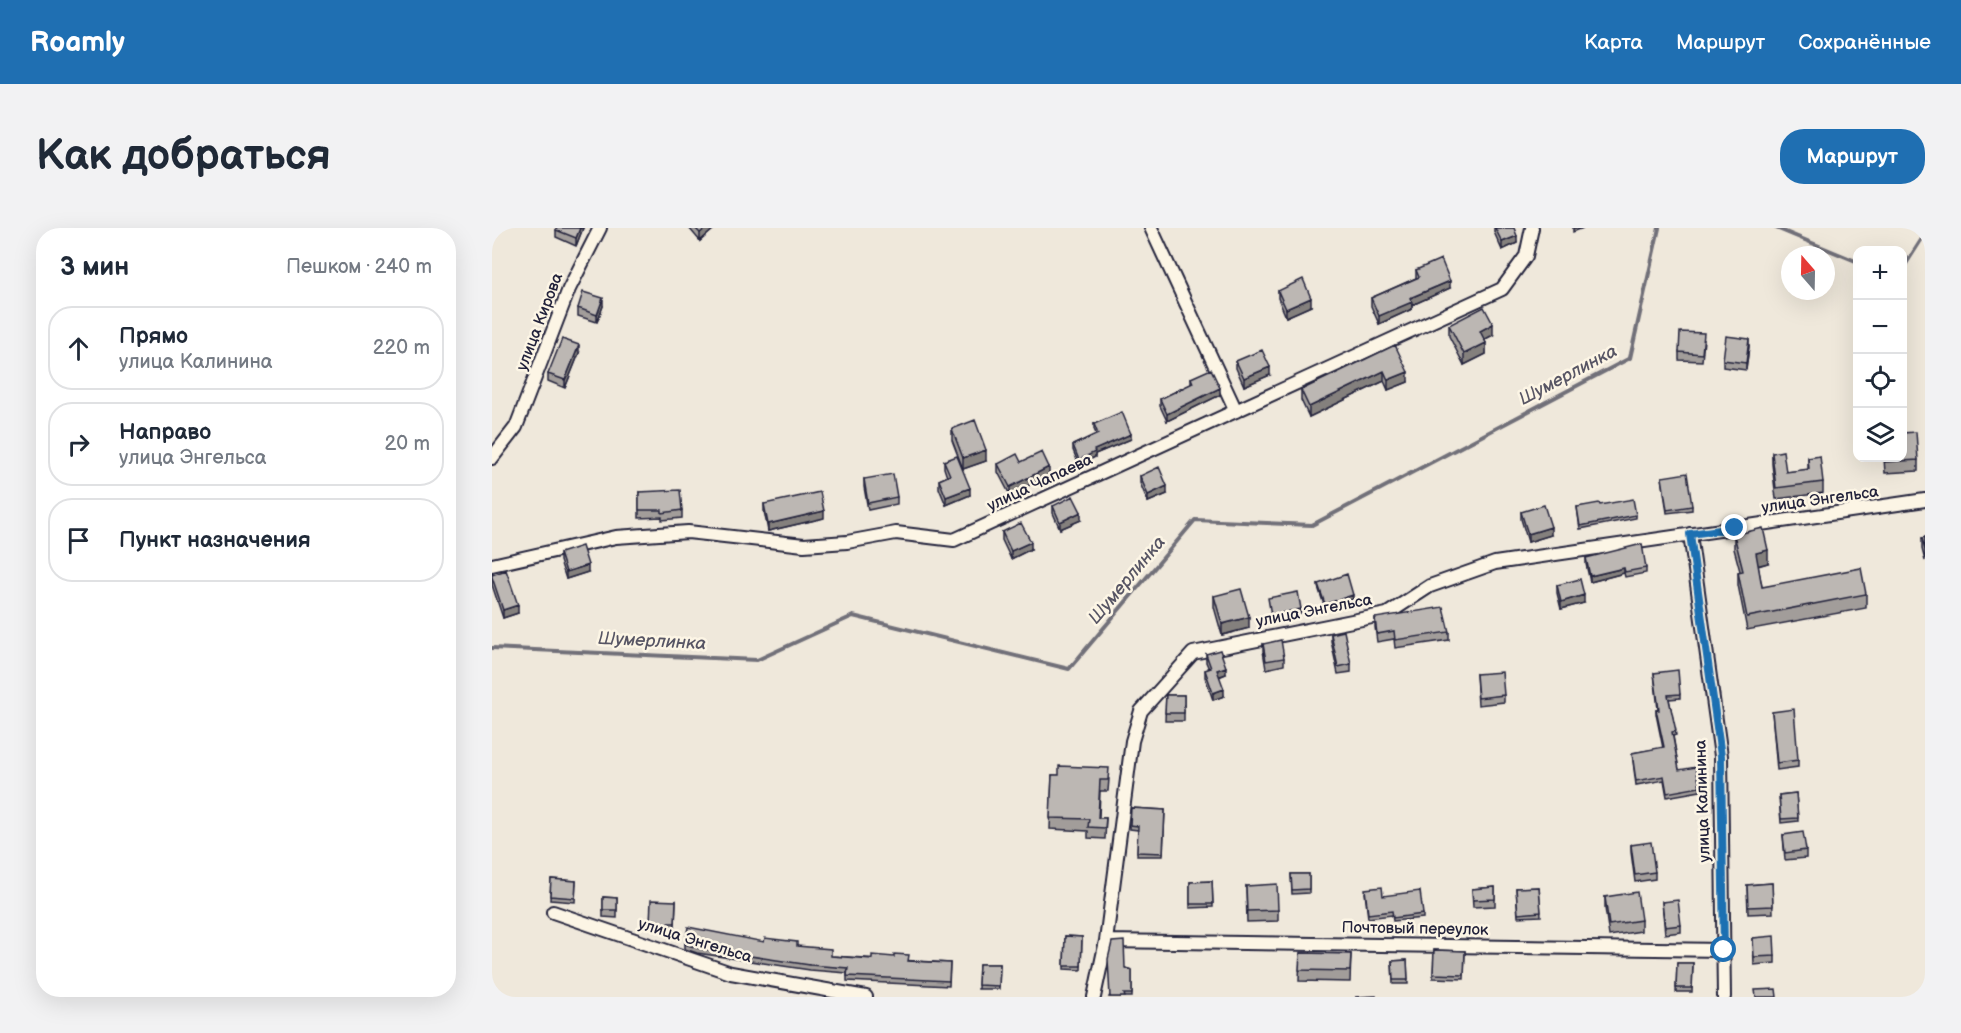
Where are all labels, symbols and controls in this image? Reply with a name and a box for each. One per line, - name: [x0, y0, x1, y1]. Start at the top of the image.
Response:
- text: Roamly: [30, 26, 125, 59]
- text: Карта: [1584, 30, 1643, 55]
- text: Маршрут: [1676, 30, 1765, 55]
- text: Сохранённые: [1798, 30, 1931, 55]
- button: Маршрут: [1780, 129, 1925, 184]
- text: Как добраться: [36, 131, 331, 182]
- north arrow: [1781, 246, 1835, 300]
- map controls: [1853, 246, 1907, 462]
- button: +: [1853, 246, 1907, 300]
- text: 3 мин: [60, 252, 129, 283]
- text: Пешком · 240 m: [286, 255, 432, 279]
- street label: улица Кирова: [513, 270, 568, 374]
- button: −: [1853, 300, 1907, 354]
- text: Прямо: [119, 323, 188, 350]
- icon: ahead: [62, 332, 95, 365]
- text: 220 m: [373, 336, 430, 360]
- water label: Шумерлинка: [1515, 340, 1621, 410]
- text: улица Калинина: [119, 350, 273, 374]
- button: locate: [1853, 354, 1907, 408]
- button: layers: [1853, 408, 1907, 462]
- text: Направо: [119, 419, 211, 446]
- icon: right: [62, 428, 95, 461]
- text: 20 m: [385, 432, 430, 456]
- text: улица Энгельса: [119, 446, 266, 470]
- street label: улица Чапаева: [984, 450, 1096, 516]
- street label: улица Энгельса: [1760, 482, 1880, 518]
- route end: [1721, 514, 1747, 540]
- icon: arrive: [62, 524, 95, 557]
- text: Пункт назначения: [119, 527, 311, 554]
- water label: Шумерлинка: [1084, 532, 1170, 628]
- street label: улица Энгельса: [1254, 590, 1374, 632]
- water label: Шумерлинка: [597, 628, 707, 654]
- street label: улица Калинина: [1691, 739, 1715, 863]
- street label: улица Энгельса: [636, 915, 755, 967]
- street label: Почтовый переулок: [1341, 918, 1489, 940]
- route start: [1710, 936, 1736, 962]

